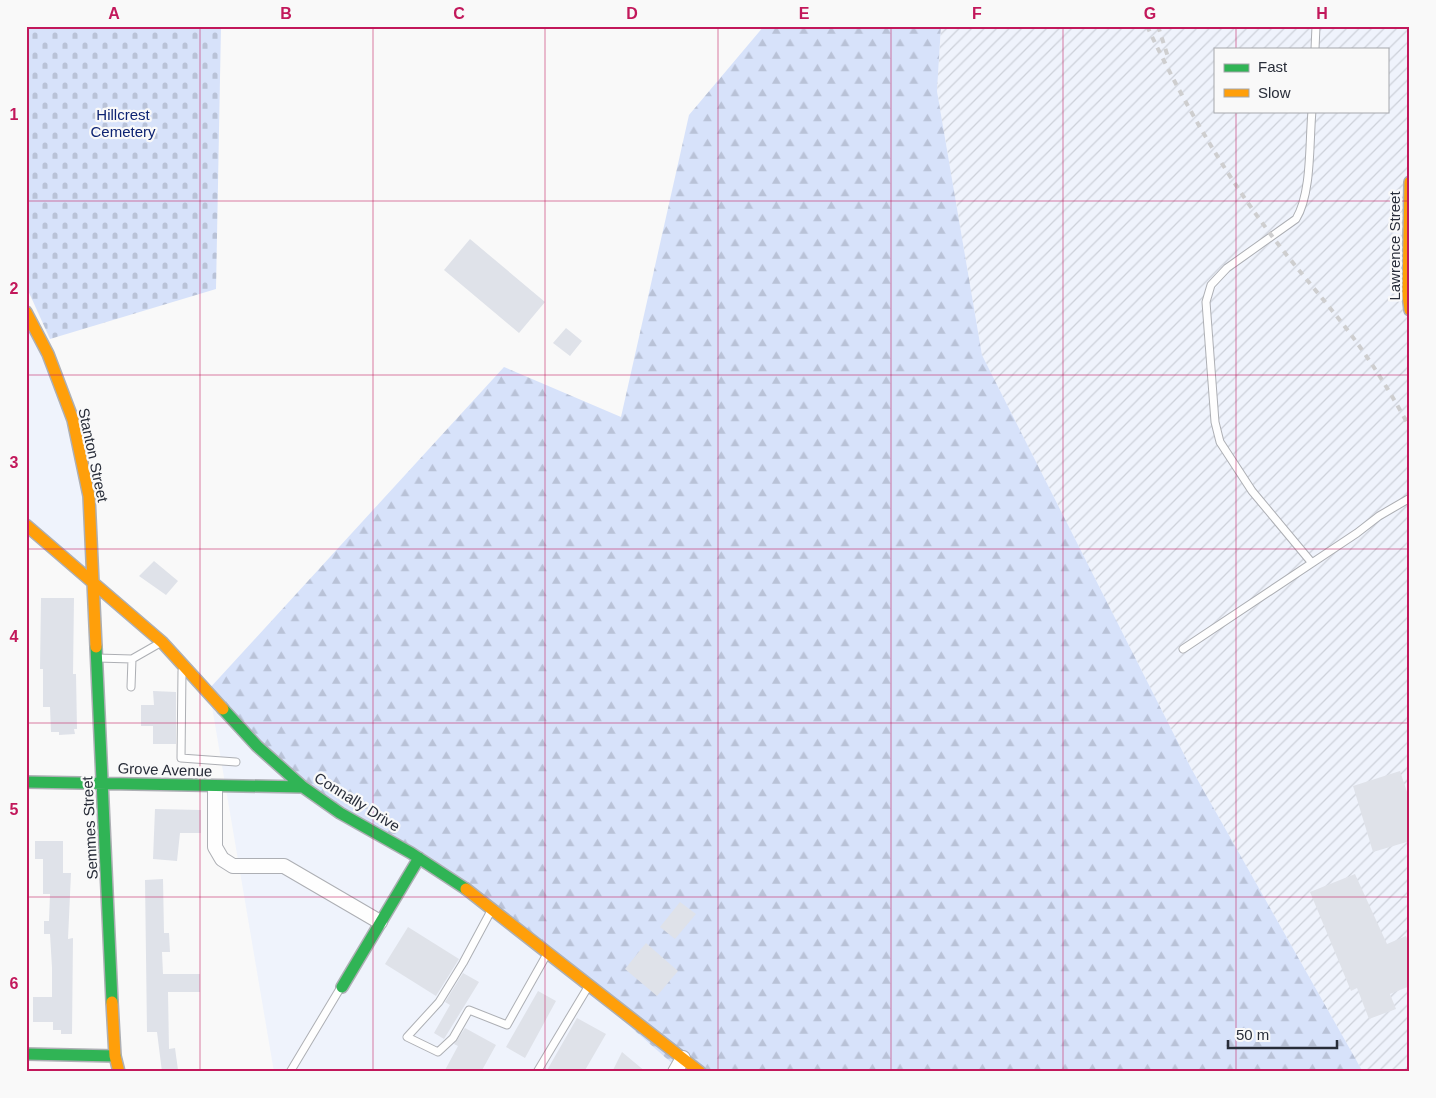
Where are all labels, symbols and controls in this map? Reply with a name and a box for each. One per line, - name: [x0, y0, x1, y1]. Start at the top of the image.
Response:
- text: A: [108, 5, 120, 22]
- text: B: [280, 5, 292, 22]
- text: C: [453, 5, 465, 22]
- text: D: [626, 5, 638, 22]
- text: E: [799, 5, 810, 22]
- text: F: [972, 5, 982, 22]
- text: G: [1144, 5, 1156, 22]
- text: H: [1316, 5, 1328, 22]
- legend: [1214, 48, 1388, 112]
- text: Fast: [1258, 58, 1288, 75]
- text: Slow: [1258, 84, 1291, 101]
- text: 1: [10, 106, 19, 123]
- park label: Hillcrest Cemetery: [90, 106, 156, 140]
- street label: Lawrence Street: [1386, 191, 1403, 301]
- text: 2: [10, 280, 19, 297]
- street label: Stanton Street: [75, 406, 112, 504]
- text: 3: [10, 454, 19, 471]
- text: 4: [10, 628, 19, 645]
- street label: Grove Avenue: [117, 759, 213, 780]
- street label: Connally Drive: [311, 769, 403, 835]
- street label: Semmes Street: [78, 775, 101, 880]
- text: 5: [10, 801, 19, 818]
- text: 6: [10, 975, 19, 992]
- scale bar: [1228, 1018, 1337, 1050]
- text: 50 m: [1236, 1026, 1269, 1043]

